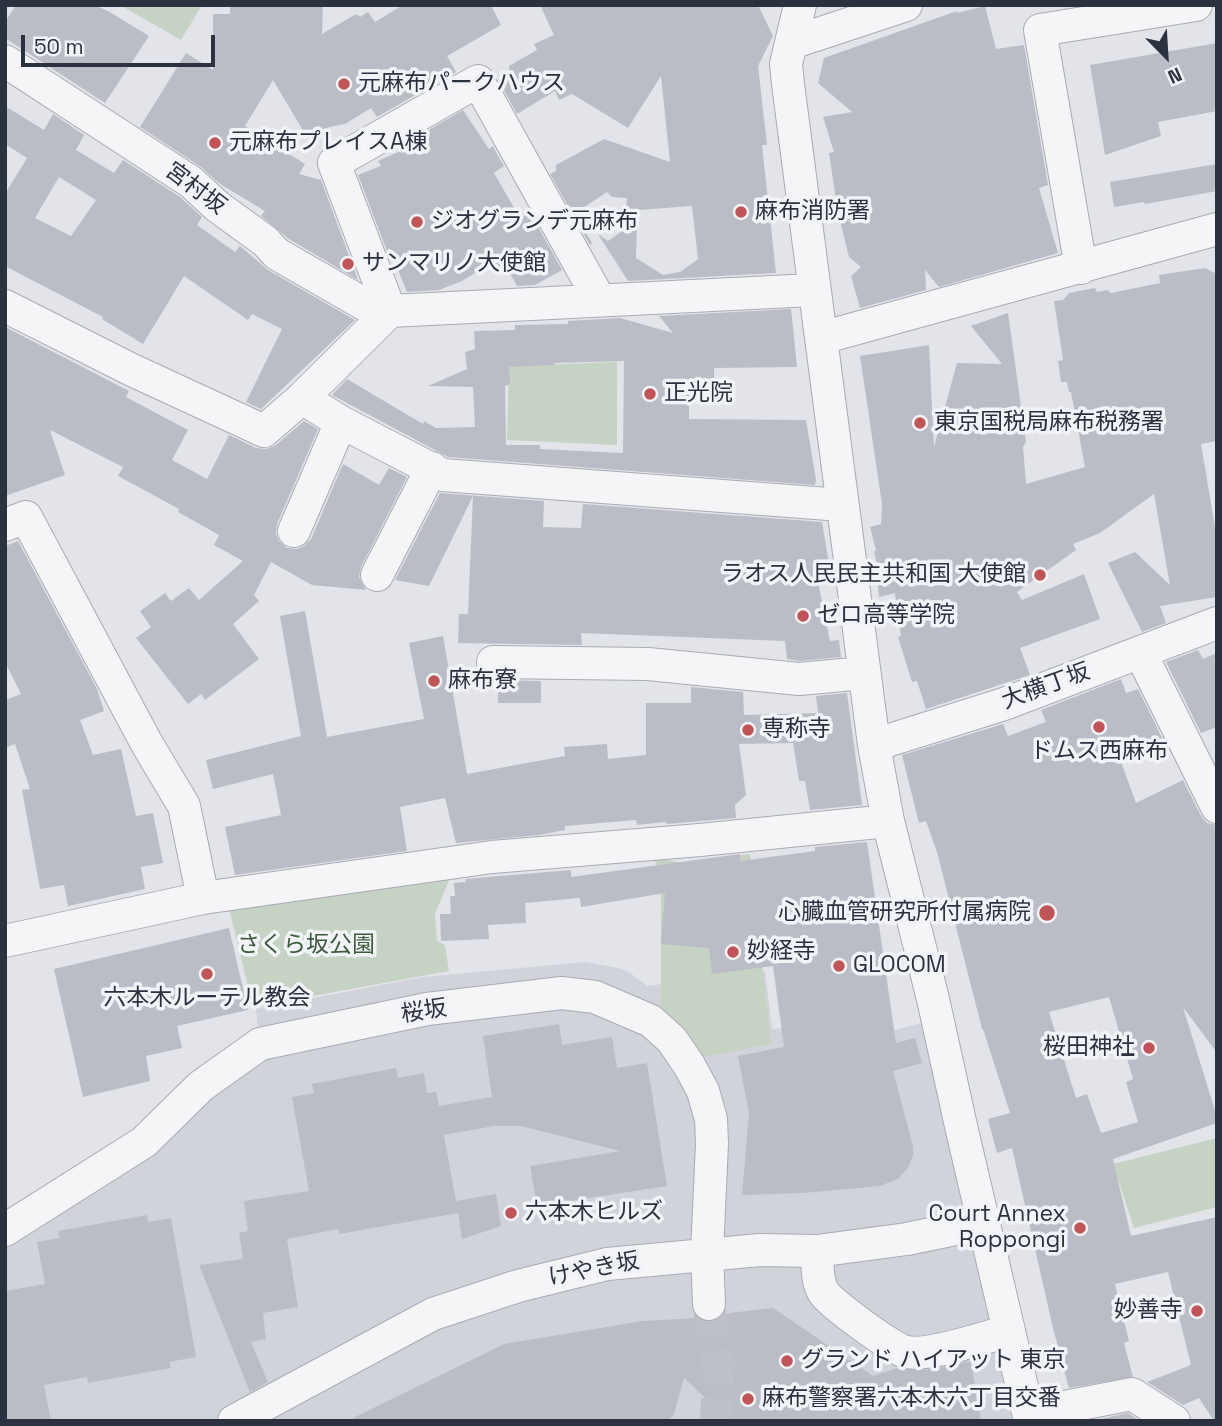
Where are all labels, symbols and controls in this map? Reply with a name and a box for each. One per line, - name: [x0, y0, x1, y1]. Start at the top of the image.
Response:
- scale bar: [24, 21, 219, 65]
- north arrow: [1131, 21, 1201, 91]
- text: 50 m: [34, 33, 84, 60]
- text: N: [1164, 62, 1186, 90]
- place label: 元麻布パークハウス: [358, 70, 565, 98]
- marker: 元麻布パークハウス: [336, 76, 352, 92]
- place label: 元麻布プレイスA棟: [229, 129, 427, 157]
- marker: 元麻布プレイスA棟: [207, 135, 223, 151]
- street label: 宮村坂: [159, 157, 231, 221]
- place label: 麻布消防署: [755, 198, 870, 226]
- marker: 麻布消防署: [733, 204, 749, 220]
- place label: ジオグランデ元麻布: [431, 208, 638, 236]
- marker: ジオグランデ元麻布: [409, 214, 425, 230]
- place label: サンマリノ大使館: [362, 250, 546, 278]
- marker: サンマリノ大使館: [340, 256, 356, 272]
- place label: 正光院: [664, 380, 733, 408]
- marker: 正光院: [642, 386, 658, 402]
- place label: 東京国税局麻布税務署: [934, 409, 1164, 437]
- marker: 東京国税局麻布税務署: [912, 415, 928, 431]
- place label: ラオス人民民主共和国 大使館: [721, 561, 1026, 589]
- marker: ラオス人民民主共和国 大使館: [1032, 567, 1048, 583]
- place label: ゼロ高等学院: [817, 602, 955, 630]
- marker: ゼロ高等学院: [795, 608, 811, 624]
- street label: 大横丁坂: [998, 658, 1094, 716]
- place label: 麻布寮: [448, 667, 517, 695]
- marker: 麻布寮: [426, 673, 442, 689]
- place label: 専称寺: [762, 716, 831, 744]
- marker: ドムス西麻布: [1091, 719, 1107, 735]
- marker: 専称寺: [740, 722, 756, 738]
- place label: ドムス西麻布: [1030, 738, 1168, 766]
- place label: 心臓血管研究所付属病院: [778, 899, 1031, 927]
- marker: 心臓血管研究所付属病院: [1037, 903, 1057, 923]
- park label: さくら坂公園: [237, 932, 375, 960]
- place label: 妙経寺: [747, 938, 816, 966]
- marker: 妙経寺: [725, 944, 741, 960]
- place label: GLOCOM: [853, 952, 946, 980]
- marker: GLOCOM: [831, 958, 847, 974]
- marker: 六本木ルーテル教会: [199, 966, 215, 982]
- place label: 六本木ルーテル教会: [104, 985, 310, 1013]
- street label: 桜坂: [399, 995, 449, 1029]
- place label: 桜田神社: [1043, 1034, 1135, 1062]
- marker: 桜田神社: [1141, 1040, 1157, 1056]
- place label: 六本木ヒルズ: [525, 1199, 663, 1227]
- place label: Court Annex Roppongi: [929, 1201, 1066, 1255]
- marker: 六本木ヒルズ: [503, 1205, 519, 1221]
- marker: Court Annex Roppongi: [1072, 1220, 1088, 1236]
- street label: けやき坂: [546, 1248, 642, 1292]
- place label: 妙善寺: [1114, 1297, 1183, 1325]
- marker: 妙善寺: [1189, 1303, 1205, 1319]
- place label: グランド ハイアット 東京: [801, 1347, 1066, 1375]
- marker: グランド ハイアット 東京: [779, 1353, 795, 1369]
- place label: 麻布警察署六本木六丁目交番: [762, 1385, 1061, 1413]
- marker: 麻布警察署六本木六丁目交番: [740, 1391, 756, 1407]

